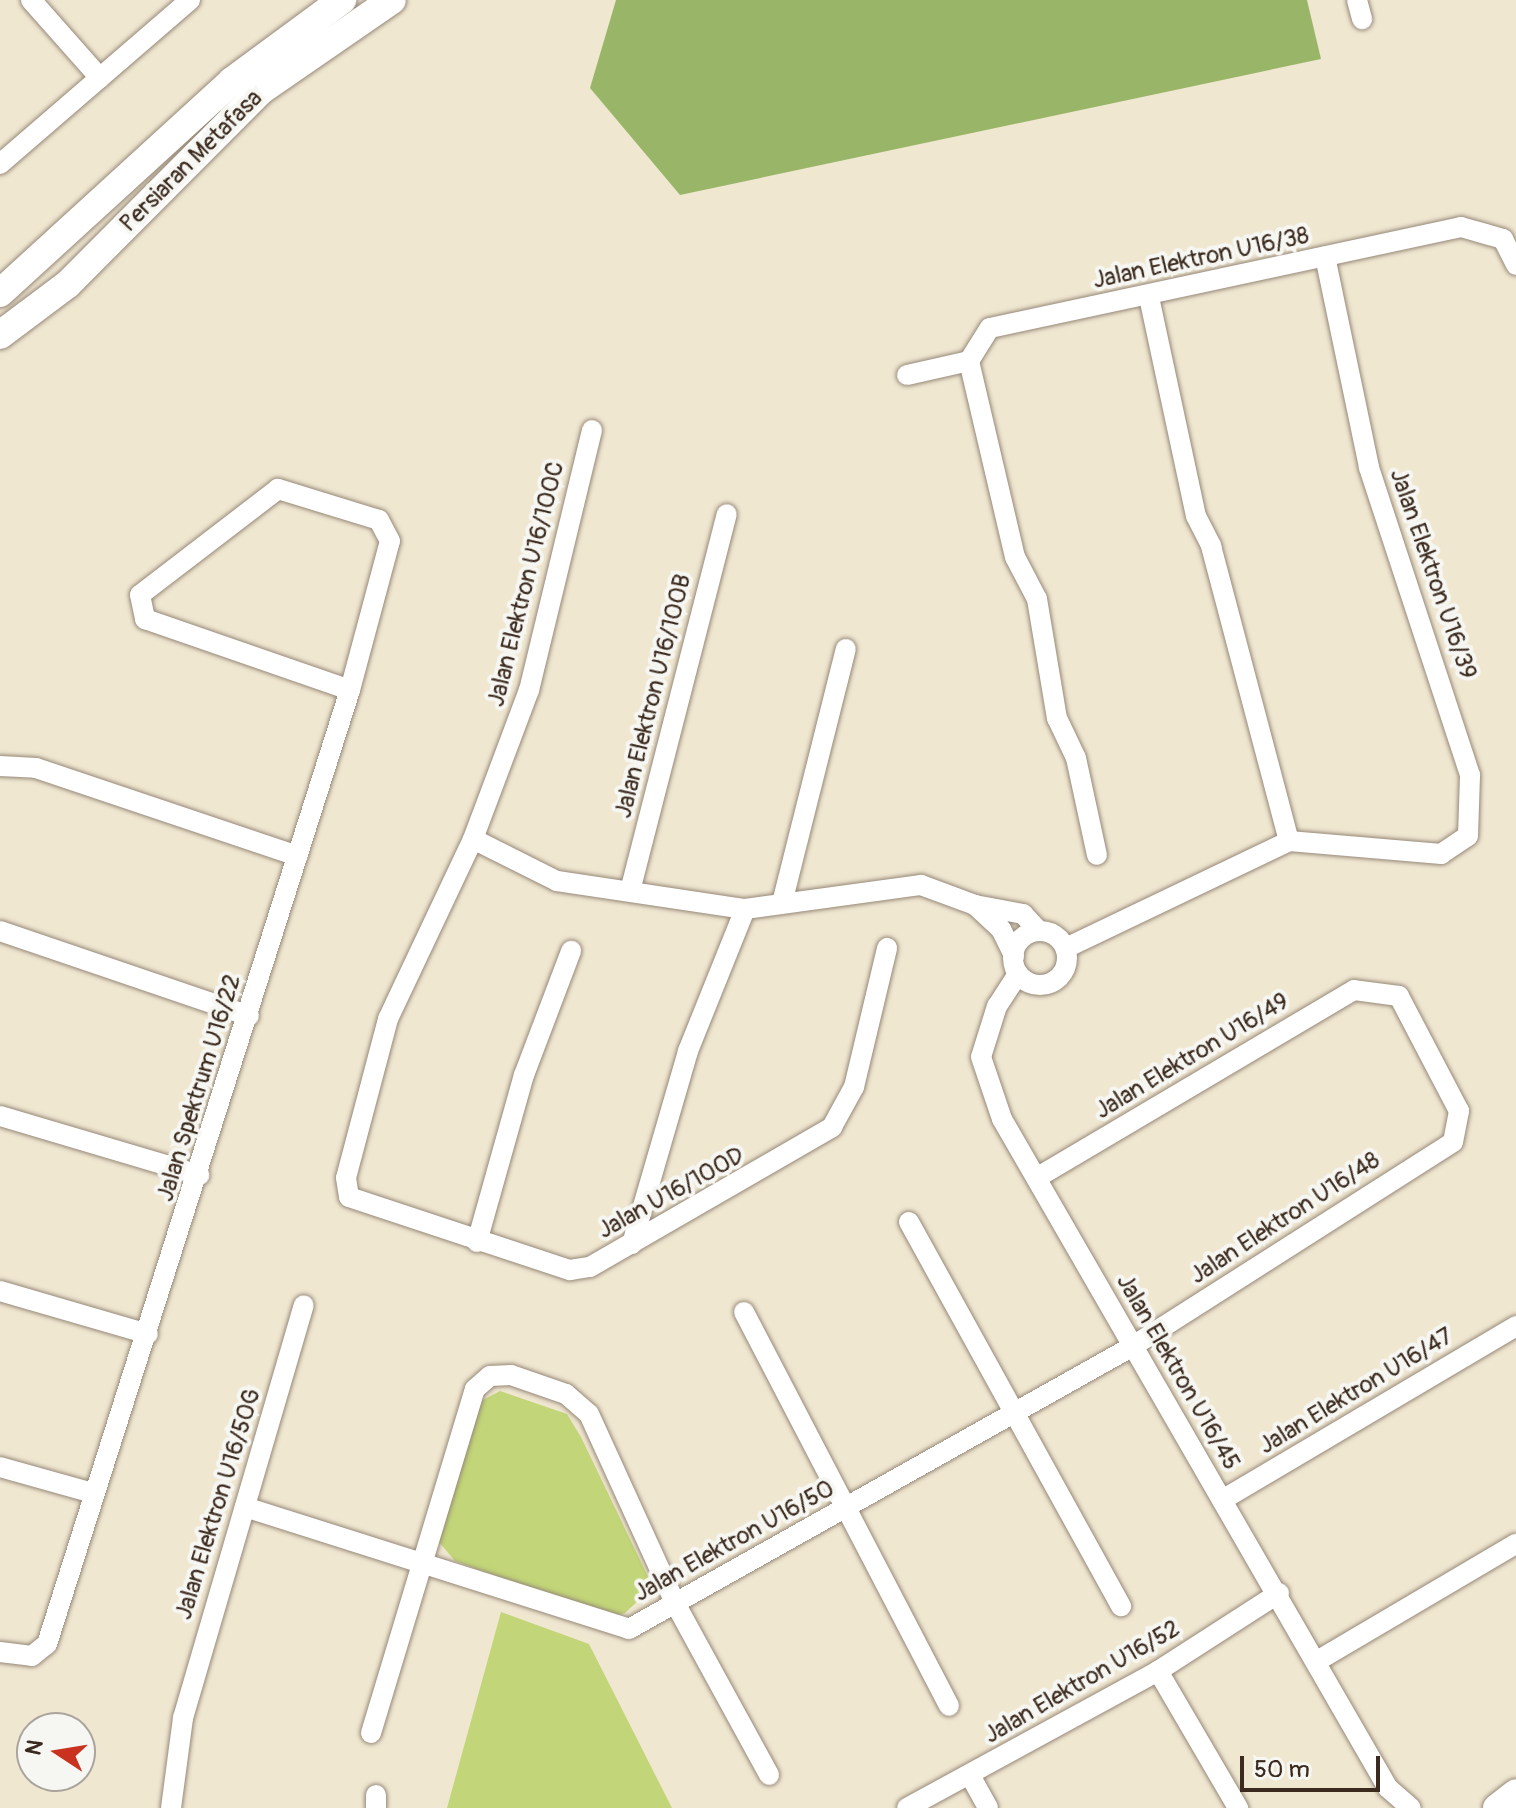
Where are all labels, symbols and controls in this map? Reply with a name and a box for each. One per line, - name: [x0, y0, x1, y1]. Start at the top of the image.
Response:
- street label: Persiaran Metafasa: [114, 84, 268, 238]
- street label: Jalan Elektron U16/38: [1090, 221, 1312, 295]
- street label: Jalan Elektron U16/100C: [482, 458, 570, 710]
- street label: Jalan Elektron U16/39: [1384, 465, 1482, 683]
- street label: Jalan Elektron U16/100B: [609, 571, 697, 821]
- street label: Jalan Spektrum U16/22: [151, 971, 247, 1205]
- street label: Jalan Elektron U16/49: [1090, 987, 1294, 1125]
- street label: Jalan U16/100D: [593, 1141, 749, 1245]
- street label: Jalan Elektron U16/48: [1185, 1146, 1385, 1290]
- street label: Jalan Elektron U16/45: [1110, 1269, 1246, 1475]
- street label: Jalan Elektron U16/47: [1254, 1322, 1458, 1460]
- street label: Jalan Elektron U16/50G: [169, 1385, 267, 1623]
- street label: Jalan Elektron U16/50: [629, 1474, 839, 1608]
- street label: Jalan Elektron U16/52: [979, 1614, 1185, 1750]
- north arrow: [16, 1712, 96, 1792]
- text: N: [19, 1737, 50, 1758]
- scale bar: [1244, 1740, 1384, 1790]
- text: 50 m: [1254, 1755, 1310, 1784]

